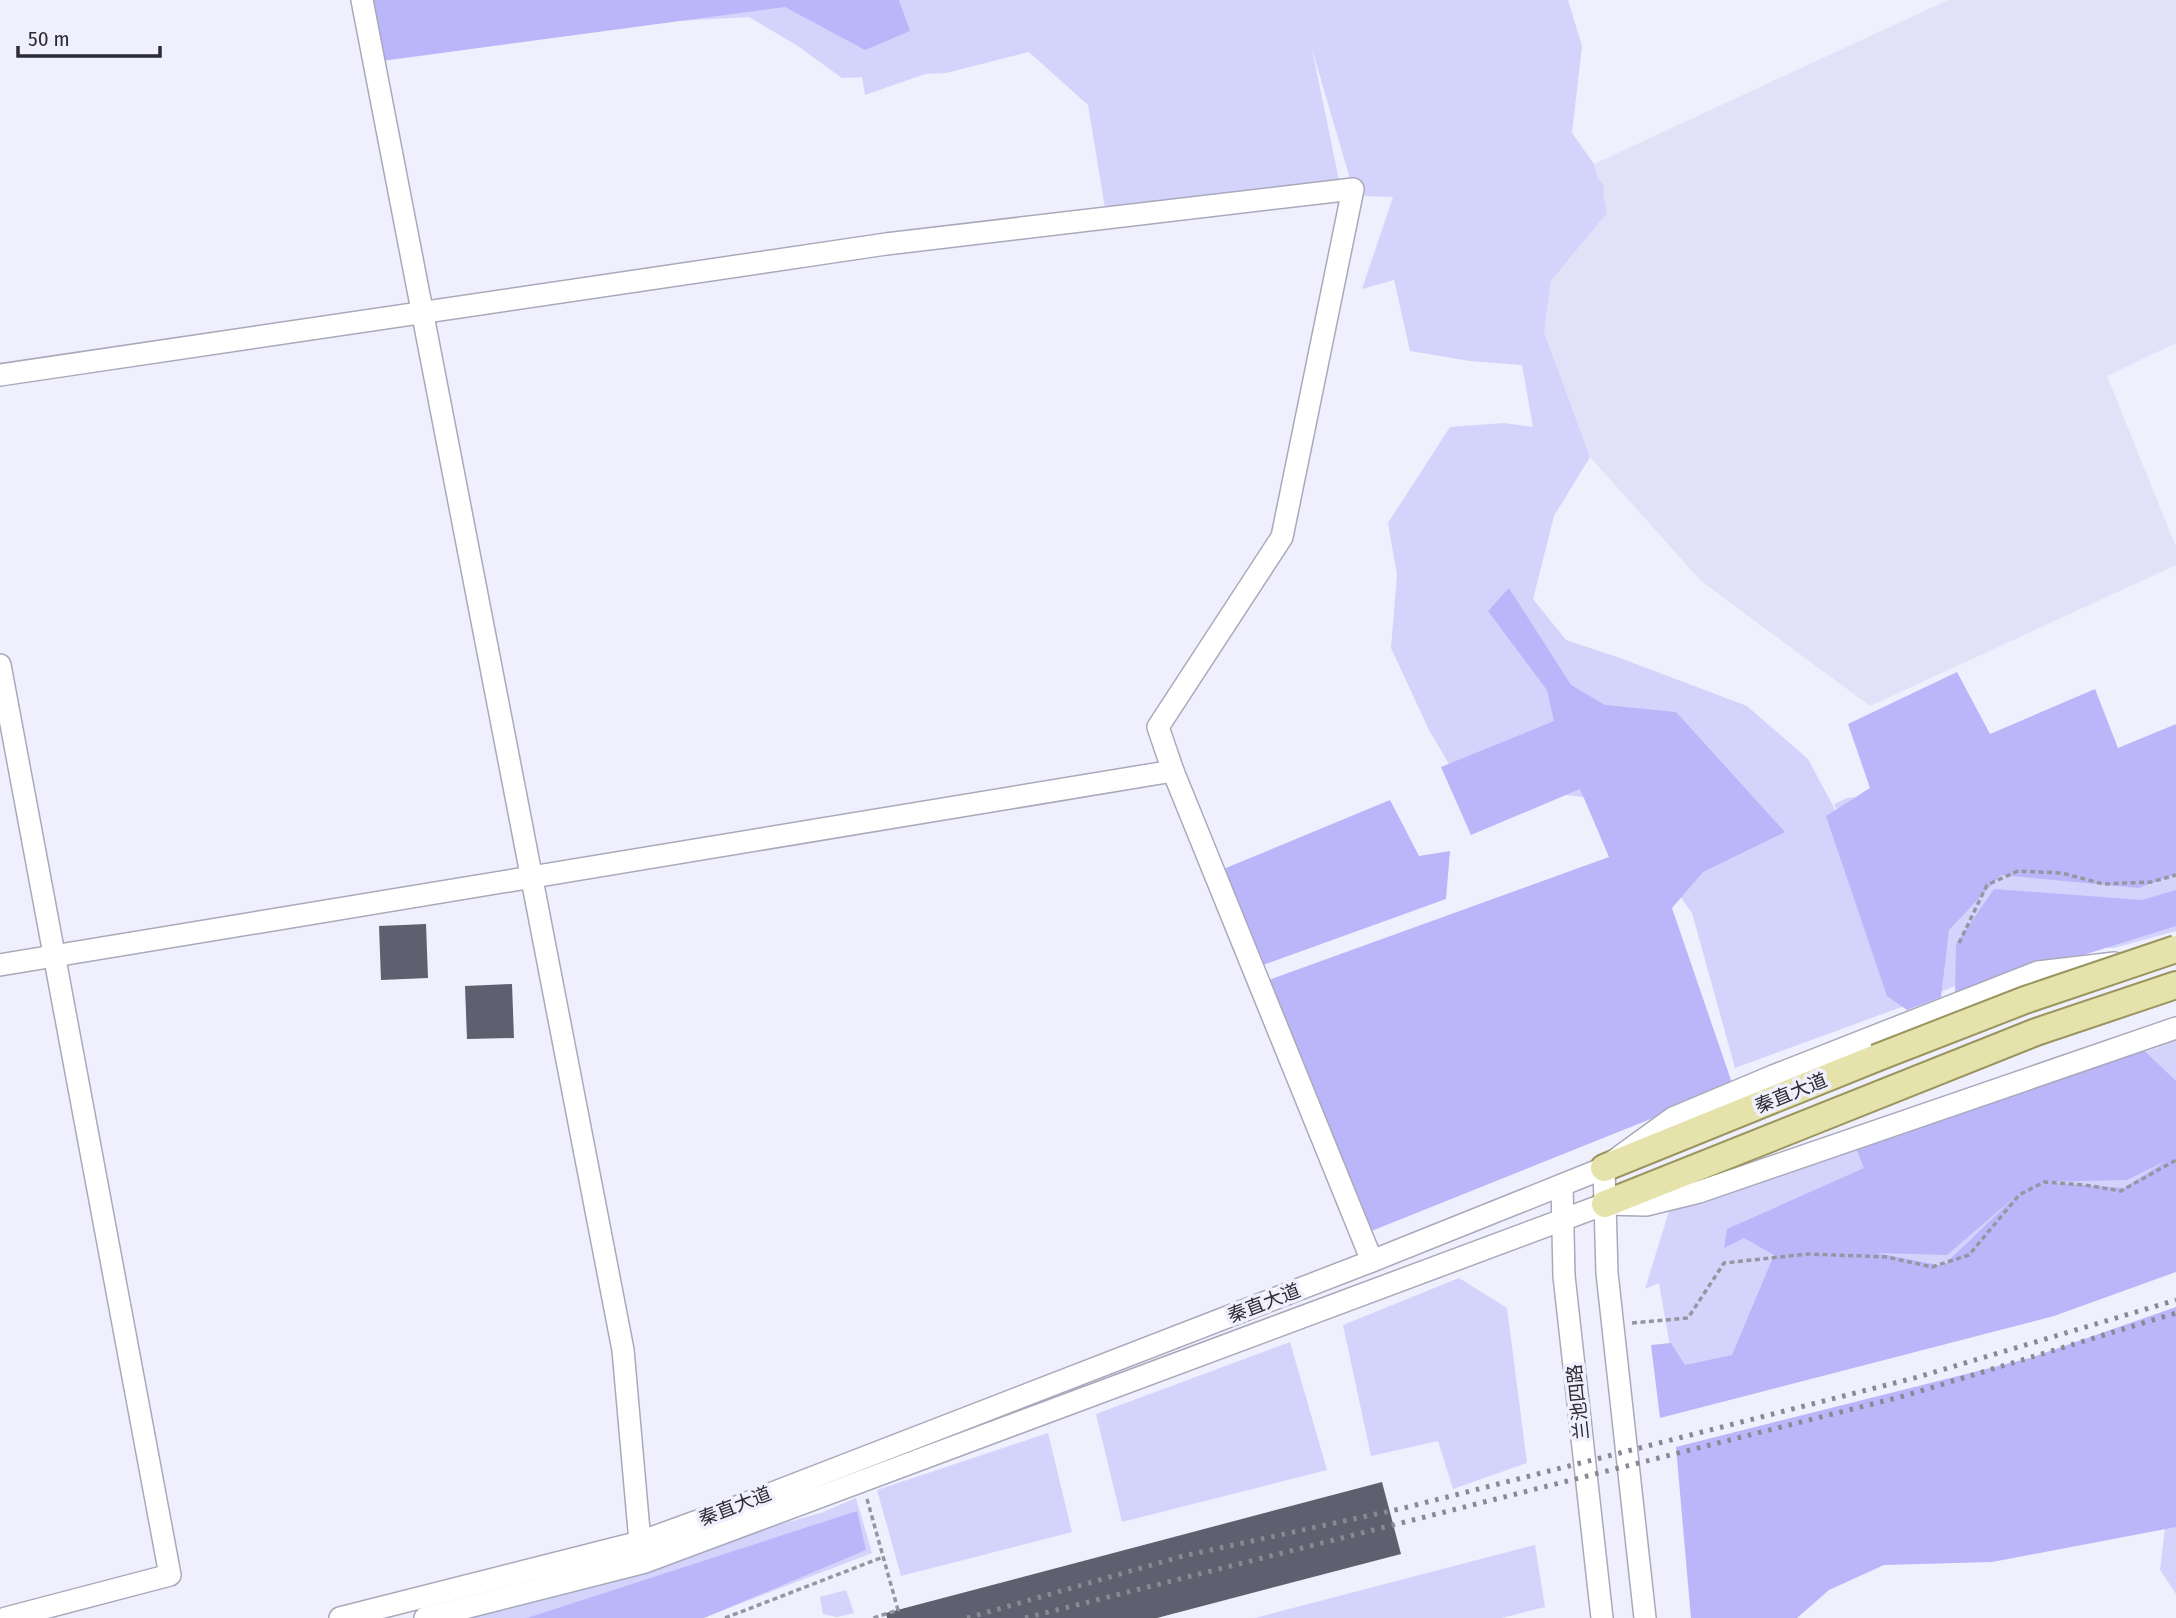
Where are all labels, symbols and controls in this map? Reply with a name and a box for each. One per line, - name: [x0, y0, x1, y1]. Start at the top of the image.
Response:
- scale bar: [18, 14, 159, 58]
- text: 50 m: [28, 26, 70, 52]
- street label: 秦直大道: [1751, 1068, 1831, 1118]
- street label: 秦直大道: [1224, 1279, 1304, 1327]
- street label: 兰池四路: [1563, 1363, 1593, 1441]
- street label: 秦直大道: [695, 1482, 775, 1530]

